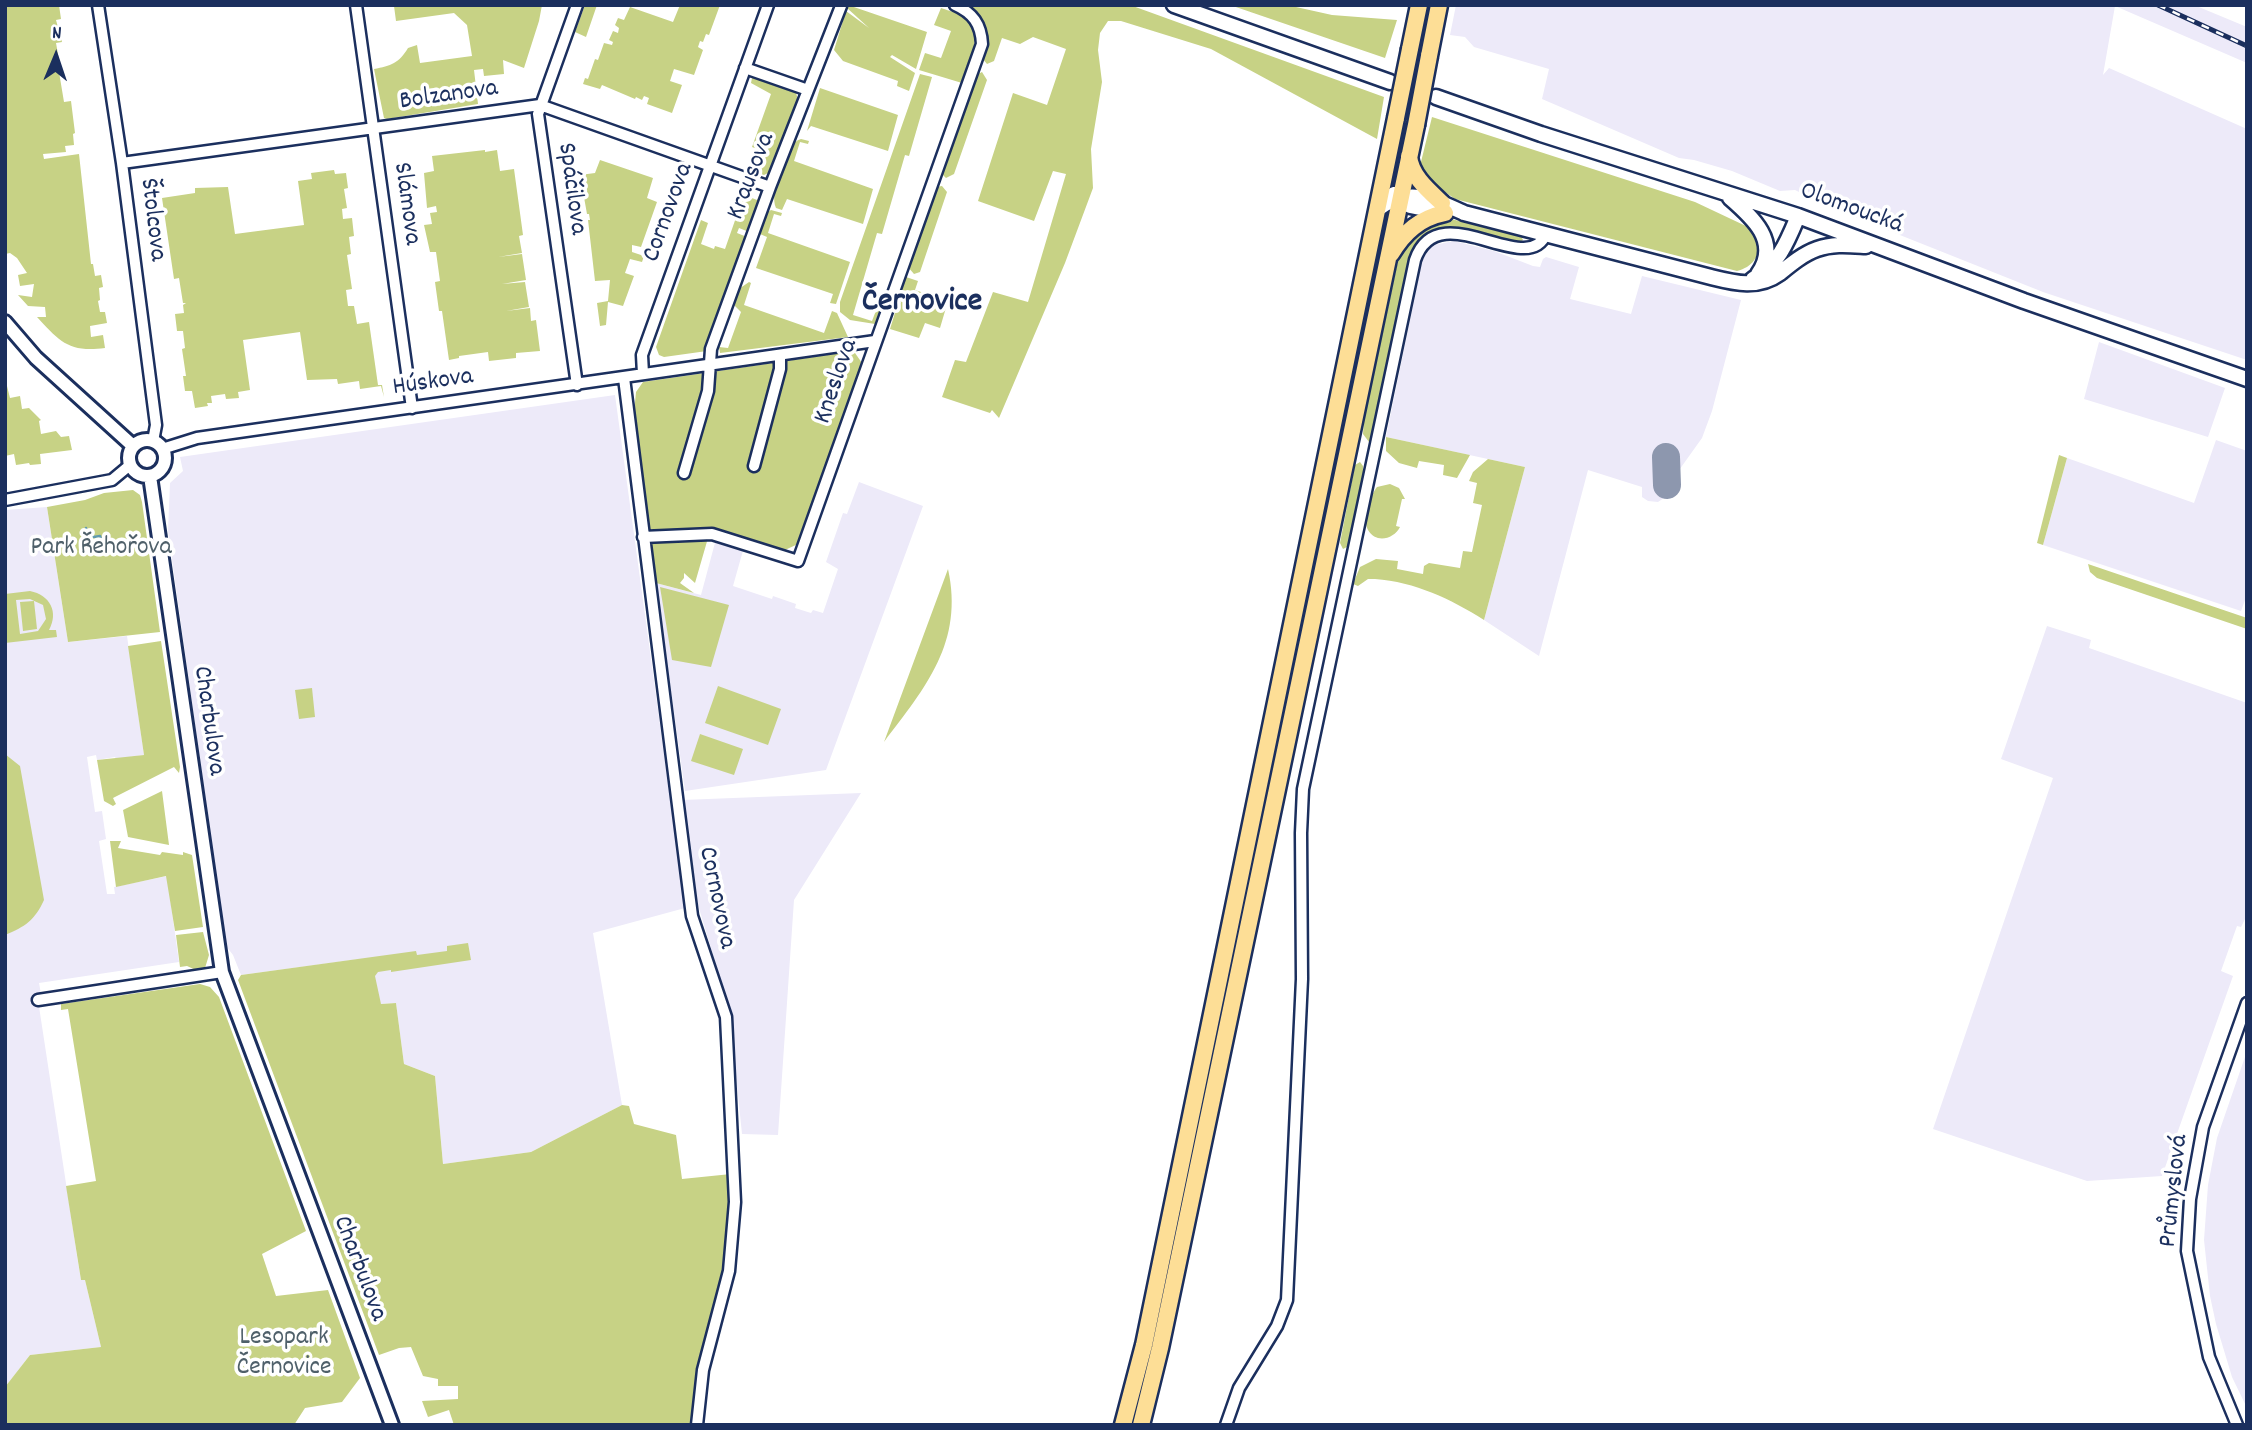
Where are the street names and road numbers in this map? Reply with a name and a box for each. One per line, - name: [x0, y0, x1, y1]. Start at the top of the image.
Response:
- street label: Bolzanova: [398, 75, 500, 119]
- street label: Krausova: [722, 129, 784, 225]
- street label: Spáčilova: [548, 141, 592, 237]
- street label: Cornovova: [638, 159, 702, 267]
- street label: Slámova: [384, 161, 426, 247]
- street label: Štolcova: [130, 177, 172, 263]
- street label: Olomoucká: [1795, 177, 1907, 243]
- street label: Kneslova: [809, 336, 867, 428]
- street label: Húskova: [391, 363, 475, 405]
- street label: Charbulova: [184, 664, 230, 778]
- street label: Cornovova: [689, 844, 741, 952]
- street label: Průmyslová: [2155, 1133, 2197, 1249]
- street label: Charbulova: [324, 1212, 392, 1326]

